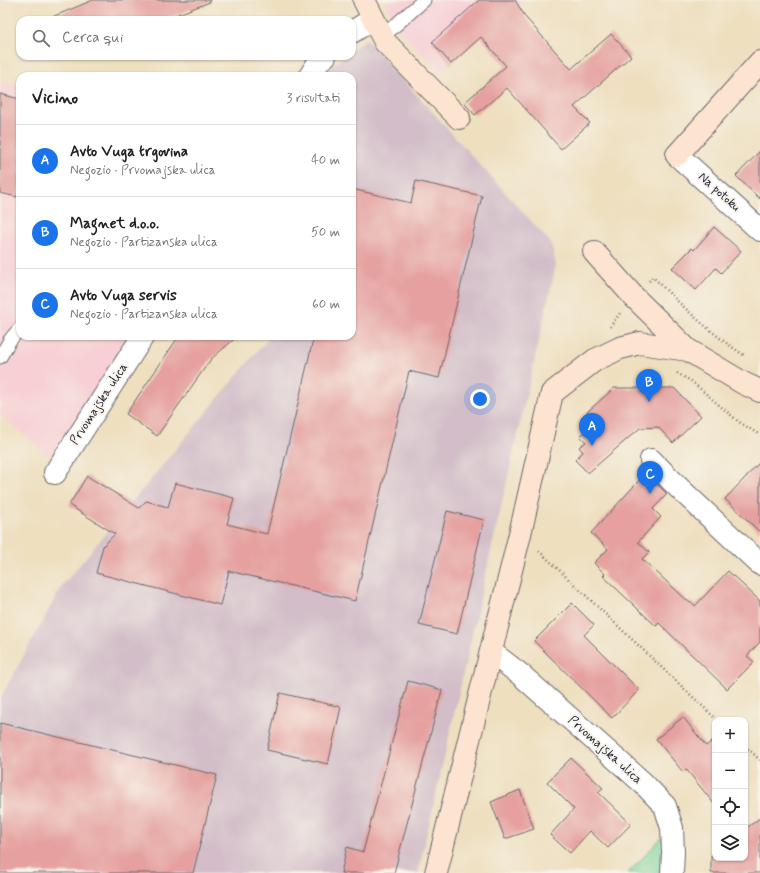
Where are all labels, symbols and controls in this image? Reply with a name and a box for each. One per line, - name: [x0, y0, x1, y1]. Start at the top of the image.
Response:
- search box: [16, 16, 356, 60]
- icon: search: [30, 27, 52, 49]
- text: Cerca qui: [62, 28, 123, 48]
- text: Vicino: [32, 87, 78, 109]
- text: 3 risultati: [287, 90, 340, 107]
- text: Avto Vuga trgovina: [70, 142, 188, 162]
- text: A: [41, 152, 49, 169]
- text: 40 m: [311, 152, 340, 169]
- text: Negozio · Prvomajska ulica: [70, 162, 215, 179]
- street label: Na potoku: [694, 169, 744, 216]
- text: Magnet d.o.o.: [70, 214, 159, 234]
- text: B: [41, 224, 49, 241]
- text: 50 m: [311, 224, 340, 241]
- text: Negozio · Partizanska ulica: [70, 234, 218, 251]
- text: Avto Vuga servis: [70, 286, 177, 306]
- text: C: [40, 296, 50, 313]
- text: 60 m: [312, 296, 340, 313]
- text: Negozio · Partizanska ulica: [70, 306, 218, 323]
- street label: Prvomajska ulica: [66, 360, 132, 448]
- pin: B: [636, 369, 662, 402]
- your location: [470, 389, 490, 409]
- pin: A: [579, 413, 605, 446]
- pin: C: [637, 461, 663, 494]
- street label: Prvomajska ulica: [564, 712, 646, 788]
- map controls: [712, 717, 748, 861]
- button: +: [712, 717, 748, 753]
- button: −: [712, 753, 748, 789]
- button: locate: [712, 789, 748, 825]
- button: layers: [712, 825, 748, 861]

